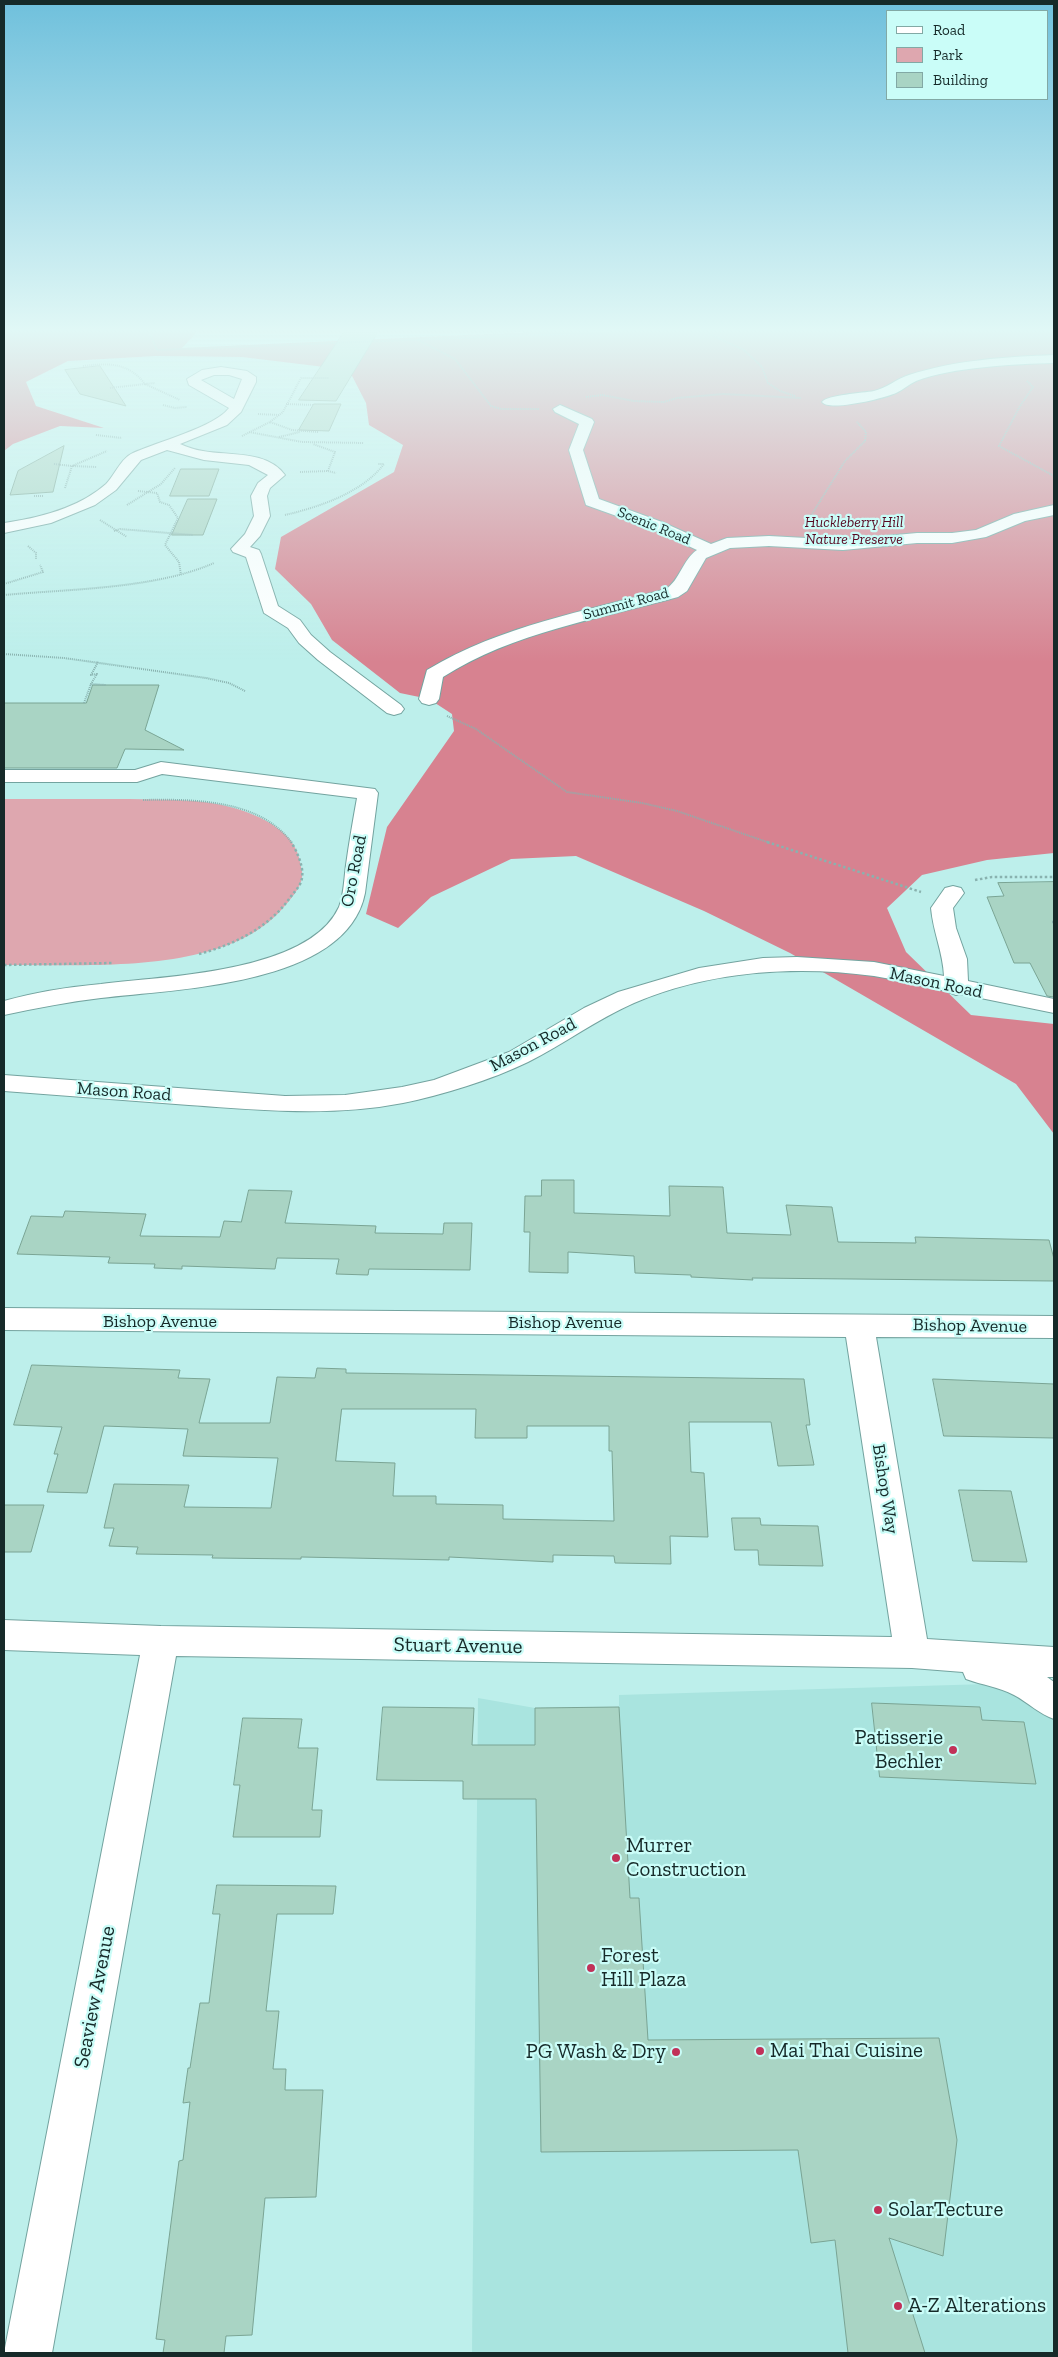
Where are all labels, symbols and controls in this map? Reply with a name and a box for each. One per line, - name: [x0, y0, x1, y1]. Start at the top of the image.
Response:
- legend: [886, 10, 1048, 100]
- text: Road: [933, 21, 965, 39]
- text: Park: [933, 46, 963, 64]
- text: Building: [933, 71, 988, 89]
- street label: Scenic Road: [615, 503, 693, 549]
- park label: Huckleberry Hill Nature Preserve: [805, 514, 903, 549]
- street label: Summit Road: [581, 584, 671, 624]
- street label: Oro Road: [336, 833, 372, 909]
- street label: Mason Road: [887, 963, 985, 1003]
- street label: Mason Road: [486, 1013, 580, 1077]
- street label: Mason Road: [76, 1078, 172, 1106]
- street label: Bishop Avenue: [103, 1311, 217, 1333]
- street label: Bishop Avenue: [508, 1312, 622, 1334]
- street label: Bishop Avenue: [913, 1314, 1027, 1338]
- street label: Bishop Way: [867, 1443, 903, 1535]
- street label: Stuart Avenue: [393, 1632, 523, 1660]
- place label: Patisserie Bechler: [854, 1725, 943, 1775]
- marker: Patisserie Bechler: [947, 1744, 959, 1756]
- place label: Murrer Construction: [626, 1833, 746, 1883]
- marker: Murrer Construction: [610, 1852, 622, 1864]
- street label: Seaview Avenue: [69, 1924, 121, 2070]
- place label: Forest Hill Plaza: [601, 1943, 686, 1993]
- marker: Forest Hill Plaza: [585, 1962, 597, 1974]
- place label: Mai Thai Cuisine: [770, 2038, 923, 2064]
- place label: PG Wash & Dry: [526, 2039, 666, 2065]
- marker: Mai Thai Cuisine: [754, 2045, 766, 2057]
- marker: PG Wash & Dry: [670, 2046, 682, 2058]
- place label: SolarTecture: [888, 2197, 1003, 2223]
- marker: SolarTecture: [872, 2204, 884, 2216]
- place label: A-Z Alterations: [908, 2293, 1046, 2319]
- marker: A-Z Alterations: [892, 2300, 904, 2312]

